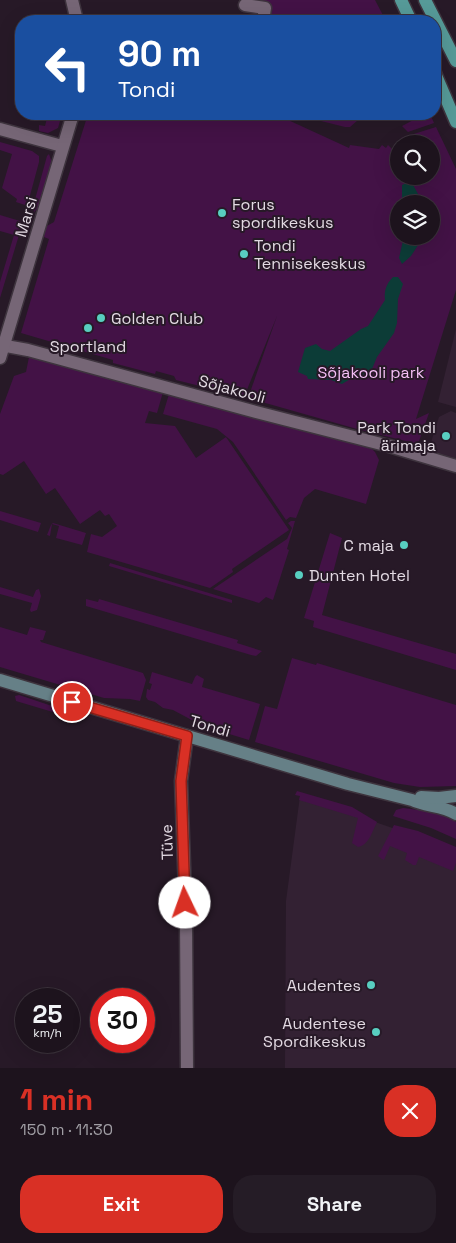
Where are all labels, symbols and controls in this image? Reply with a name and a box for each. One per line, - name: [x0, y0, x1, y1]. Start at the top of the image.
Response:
- text: 90 m: [118, 32, 201, 76]
- icon: left: [35, 35, 100, 100]
- text: Tondi: [118, 75, 175, 103]
- map controls: [390, 135, 440, 245]
- button: search: [390, 135, 440, 185]
- street label: Marsi: [10, 194, 42, 240]
- place label: Forus spordikeskus: [232, 194, 334, 233]
- button: layers: [390, 195, 440, 245]
- marker: Forus spordikeskus: [216, 207, 228, 219]
- place label: Tondi Tennisekeskus: [254, 235, 366, 274]
- marker: Tondi Tennisekeskus: [238, 248, 250, 260]
- place label: Golden Club: [111, 308, 203, 329]
- marker: Golden Club: [95, 312, 107, 324]
- marker: Sportland: [82, 322, 94, 334]
- place label: Sportland: [50, 336, 126, 357]
- park label: Sõjakooli park: [318, 362, 425, 383]
- street label: Sõjakooli: [196, 370, 268, 408]
- place label: Park Tondi ärimaja: [357, 417, 436, 456]
- marker: Park Tondi ärimaja: [440, 430, 452, 442]
- place label: C maja: [344, 535, 394, 556]
- marker: C maja: [398, 539, 410, 551]
- place label: Dunten Hotel: [309, 565, 410, 586]
- marker: Dunten Hotel: [293, 569, 305, 581]
- pin: [51, 681, 93, 723]
- icon: arrive: [58, 688, 86, 716]
- street label: Tondi: [187, 710, 233, 742]
- street label: Tüve: [156, 824, 178, 860]
- position arrow: [158, 876, 210, 928]
- place label: Audentes: [287, 975, 361, 996]
- marker: Audentes: [365, 979, 377, 991]
- speed limit sign: 30: [90, 988, 155, 1053]
- text: 25: [33, 998, 62, 1030]
- place label: Audentese Spordikeskus: [263, 1013, 366, 1052]
- text: km/h: [33, 1025, 62, 1041]
- marker: Audentese Spordikeskus: [370, 1026, 382, 1038]
- text: 1 min: [20, 1080, 93, 1119]
- button: close: [384, 1085, 436, 1137]
- text: 150 m · 11:30: [20, 1119, 113, 1140]
- button: Exit: [20, 1175, 223, 1233]
- button: Share: [233, 1175, 436, 1233]

